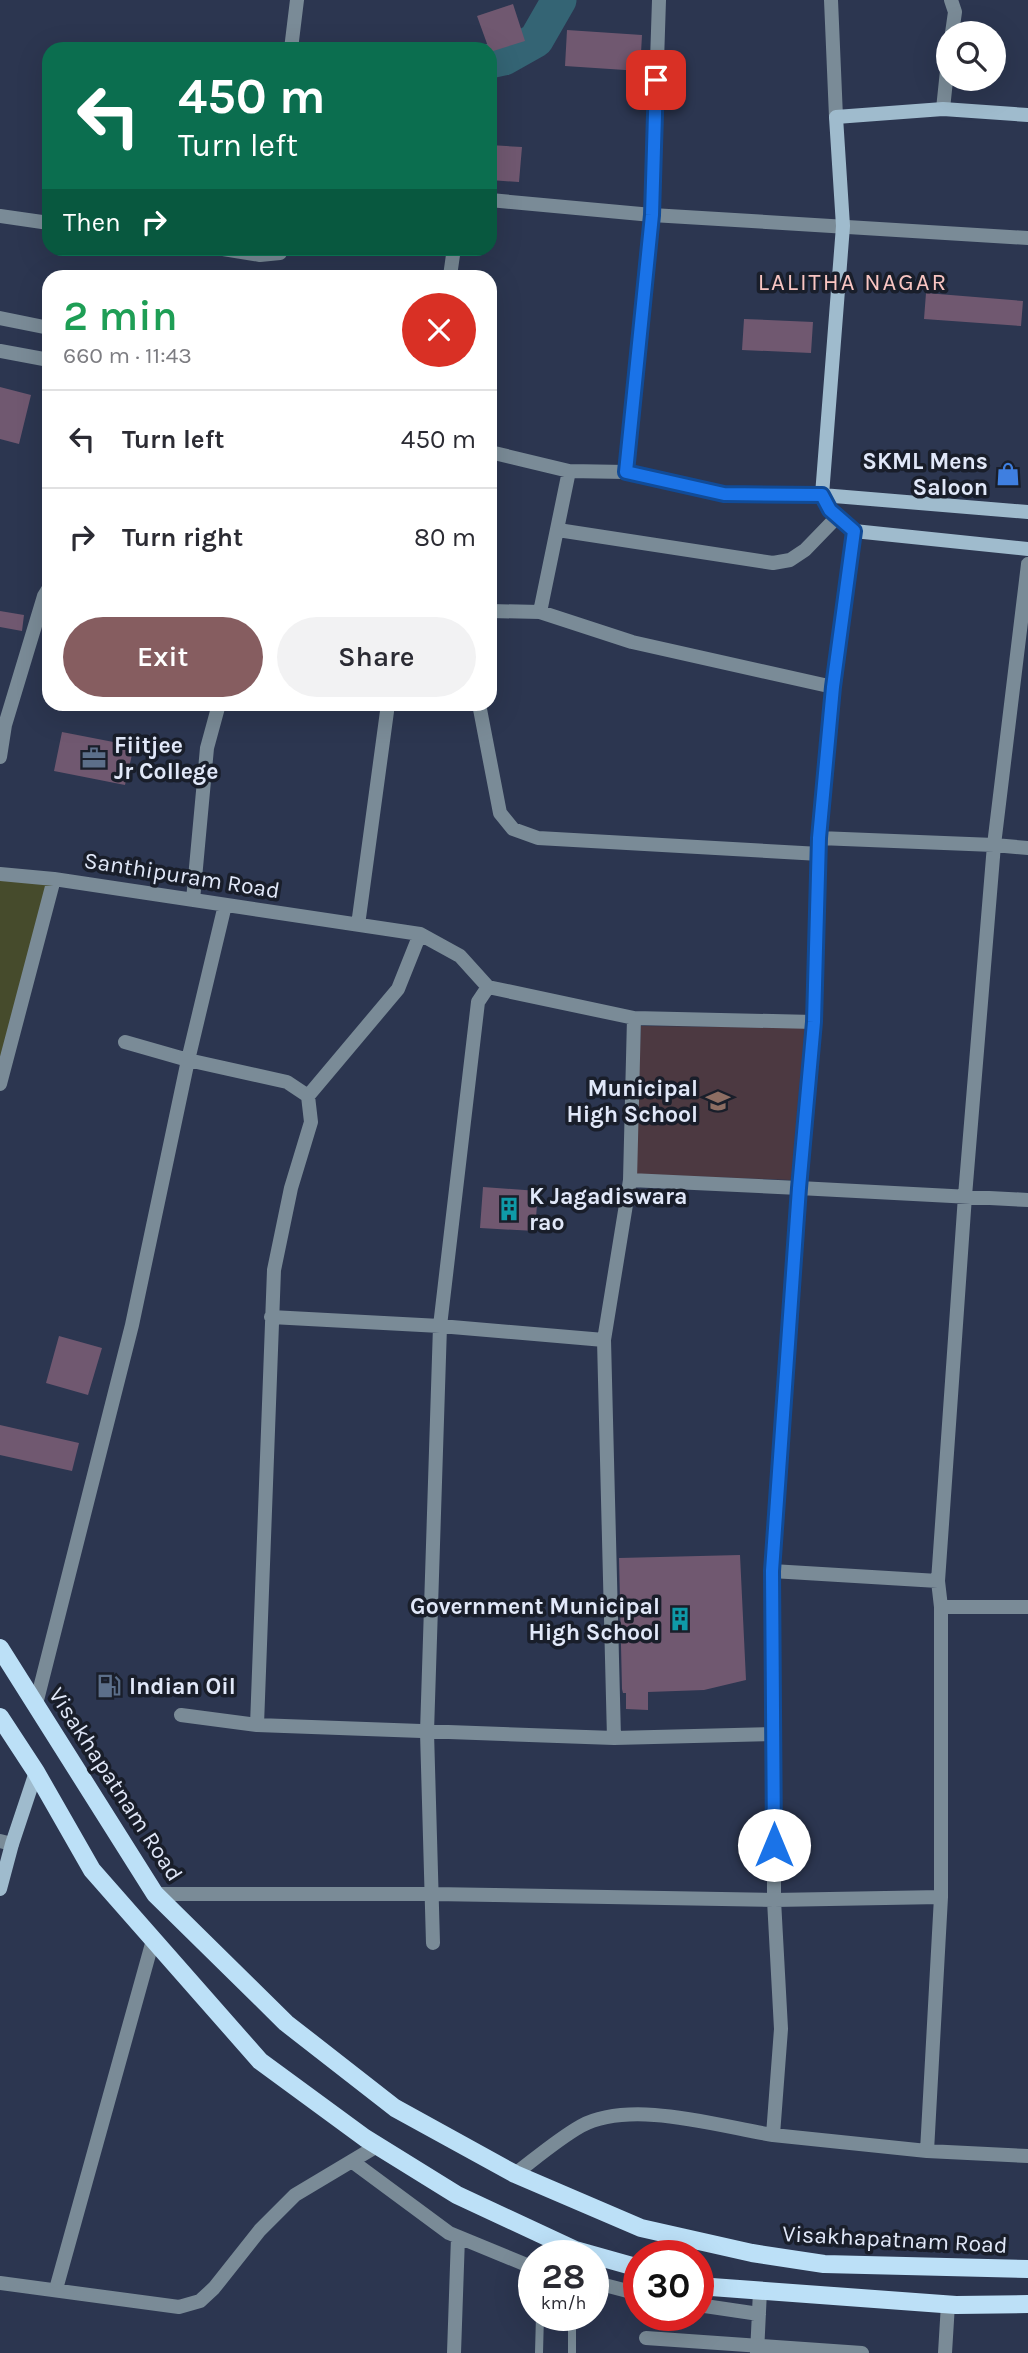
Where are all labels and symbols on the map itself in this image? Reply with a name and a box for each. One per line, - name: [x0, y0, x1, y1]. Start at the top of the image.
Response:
- pin: [626, 50, 686, 110]
- district label: LALITHA NAGAR: [758, 268, 948, 296]
- place label: SKML Mens Saloon: [862, 448, 988, 501]
- shop icon: SKML Mens Saloon: [994, 460, 1022, 488]
- place label: Fiitjee Jr College: [114, 732, 218, 785]
- office icon: Fiitjee Jr College: [80, 744, 108, 772]
- street label: Santhipuram Road: [82, 847, 282, 904]
- place label: Municipal High School: [566, 1075, 698, 1128]
- school or university icon: Municipal High School: [704, 1087, 732, 1115]
- place label: K Jagadiswara rao: [529, 1183, 688, 1236]
- building icon: K Jagadiswara rao: [495, 1195, 523, 1223]
- place label: Government Municipal High School: [410, 1593, 660, 1646]
- building icon: Government Municipal High School: [666, 1605, 694, 1633]
- fuel station icon: Indian Oil: [95, 1672, 123, 1700]
- place label: Indian Oil: [129, 1673, 236, 1700]
- street label: Visakhapatnam Road: [43, 1682, 188, 1886]
- position arrow: [737, 1808, 811, 1882]
- street label: Visakhapatnam Road: [782, 2220, 1008, 2259]
- speed limit sign: 30: [623, 2240, 714, 2331]

